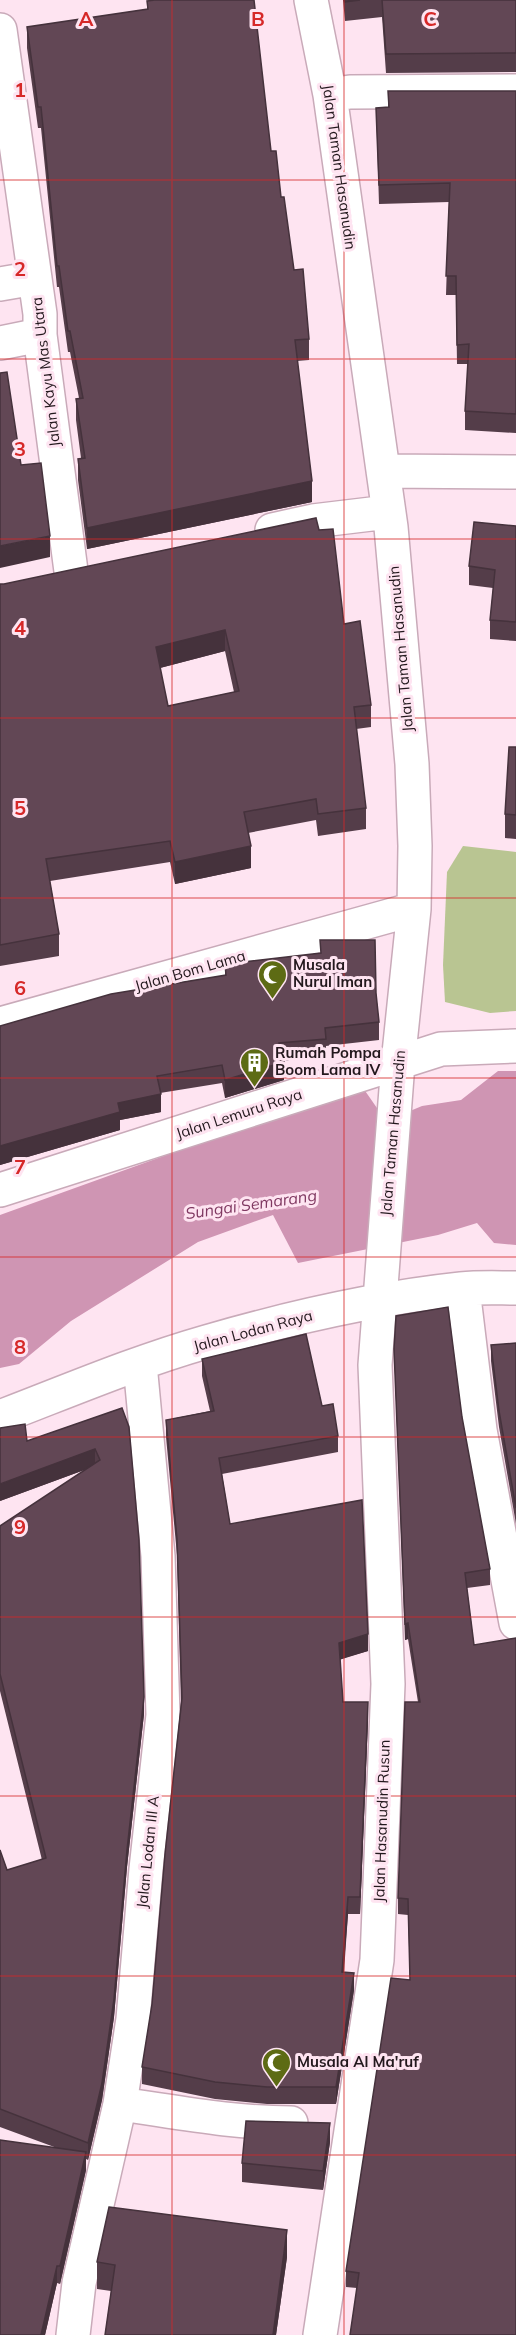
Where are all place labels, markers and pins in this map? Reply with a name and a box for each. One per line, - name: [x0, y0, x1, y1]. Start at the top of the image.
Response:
- place label: Musala Nurul Iman: [293, 955, 372, 991]
- mosque icon: Musala Nurul Iman: [256, 958, 288, 1000]
- place label: Rumah Pompa Boom Lama IV: [275, 1043, 381, 1079]
- building icon: Rumah Pompa Boom Lama IV: [238, 1046, 270, 1088]
- mosque icon: Musala Al Ma'ruf: [260, 2046, 292, 2088]
- place label: Musala Al Ma'ruf: [297, 2052, 419, 2071]

